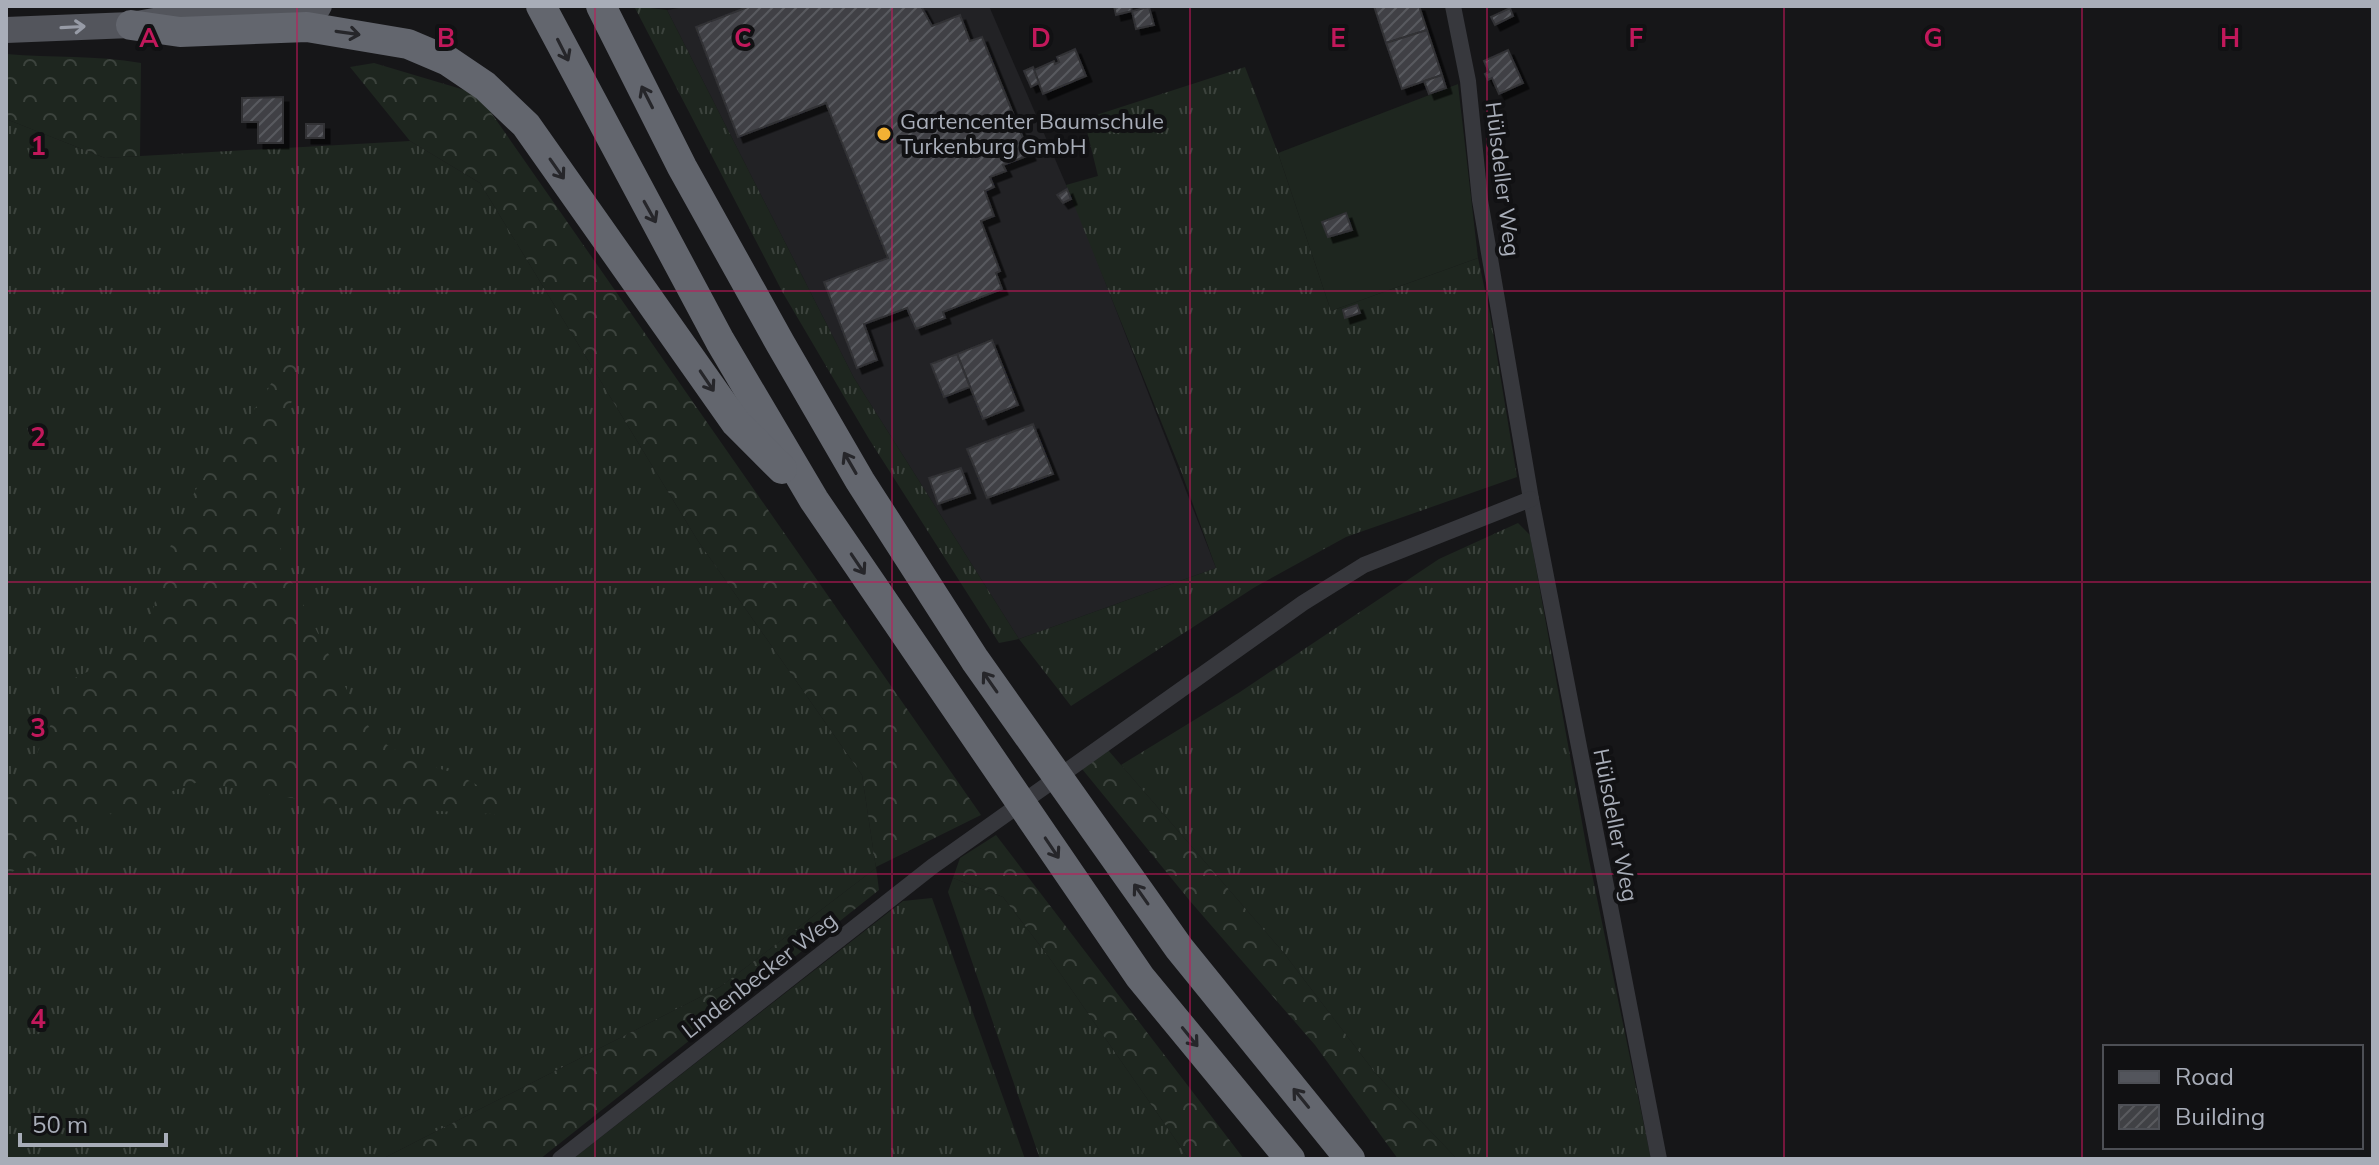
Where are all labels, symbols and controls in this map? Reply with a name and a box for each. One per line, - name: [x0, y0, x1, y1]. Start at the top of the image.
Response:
- one-way arrow: [59, 20, 86, 35]
- text: A: [139, 21, 159, 54]
- text: B: [437, 21, 455, 54]
- text: C: [734, 21, 752, 54]
- text: D: [1031, 21, 1051, 54]
- text: E: [1330, 21, 1346, 54]
- text: F: [1629, 21, 1644, 54]
- text: G: [1923, 21, 1943, 54]
- text: H: [2220, 21, 2240, 54]
- one-way arrow: [334, 26, 360, 41]
- one-way arrow: [556, 38, 572, 62]
- one-way arrow: [639, 85, 654, 109]
- street label: Hülsdeller Weg: [1480, 100, 1526, 258]
- place label: Gartencenter Baumschule Turkenburg GmbH: [900, 107, 1164, 160]
- marker: Gartencenter Baumschule Turkenburg GmbH: [875, 125, 893, 143]
- text: 1: [30, 129, 46, 162]
- one-way arrow: [548, 158, 565, 179]
- one-way arrow: [642, 200, 658, 224]
- one-way arrow: [699, 370, 715, 392]
- text: 2: [30, 420, 46, 453]
- one-way arrow: [842, 452, 858, 475]
- one-way arrow: [850, 553, 866, 575]
- one-way arrow: [982, 672, 999, 693]
- text: 3: [30, 711, 46, 744]
- street label: Hülsdeller Weg: [1587, 746, 1645, 904]
- one-way arrow: [1044, 837, 1060, 859]
- one-way arrow: [1133, 884, 1150, 905]
- street label: Lindenbecker Weg: [676, 906, 842, 1044]
- text: 4: [30, 1002, 46, 1035]
- one-way arrow: [1181, 1026, 1198, 1047]
- legend: [2103, 1045, 2363, 1149]
- text: Road: [2175, 1061, 2234, 1091]
- one-way arrow: [1292, 1089, 1310, 1109]
- scale bar: [20, 1097, 166, 1147]
- text: Building: [2175, 1101, 2265, 1131]
- text: 50 m: [32, 1109, 88, 1139]

